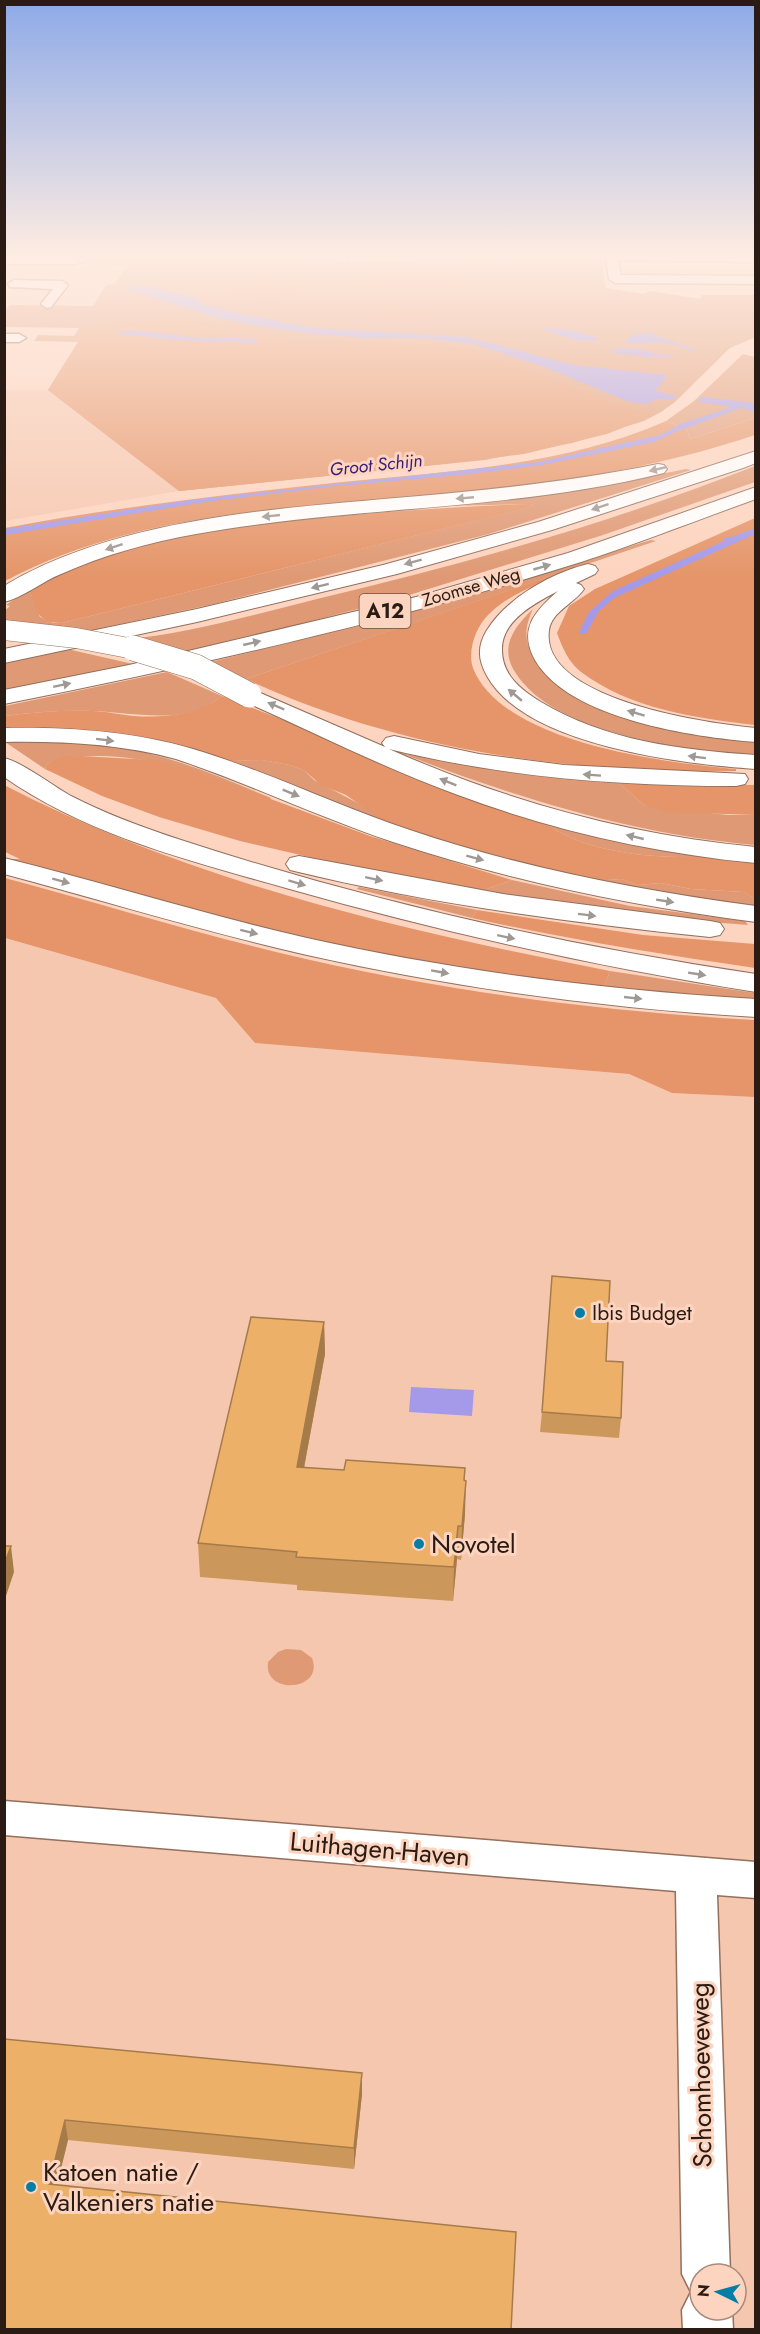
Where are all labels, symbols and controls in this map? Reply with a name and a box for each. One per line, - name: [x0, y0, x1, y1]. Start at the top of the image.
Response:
- water label: Groot Schijn: [328, 447, 424, 483]
- one-way arrow: [648, 465, 667, 474]
- one-way arrow: [456, 493, 475, 503]
- one-way arrow: [591, 503, 609, 513]
- one-way arrow: [262, 512, 281, 521]
- one-way arrow: [105, 543, 123, 552]
- one-way arrow: [404, 558, 422, 567]
- street label: Zoomse Weg: [419, 561, 523, 613]
- one-way arrow: [533, 562, 551, 571]
- one-way arrow: [311, 581, 329, 591]
- road number: A12: [360, 594, 410, 628]
- one-way arrow: [243, 637, 261, 647]
- one-way arrow: [53, 680, 71, 690]
- one-way arrow: [507, 688, 523, 701]
- one-way arrow: [267, 701, 285, 711]
- one-way arrow: [627, 708, 645, 717]
- one-way arrow: [95, 735, 114, 744]
- one-way arrow: [688, 752, 707, 761]
- one-way arrow: [583, 770, 602, 780]
- one-way arrow: [439, 777, 457, 787]
- one-way arrow: [283, 789, 301, 799]
- one-way arrow: [626, 832, 645, 841]
- one-way arrow: [466, 854, 484, 864]
- one-way arrow: [365, 875, 384, 885]
- one-way arrow: [52, 877, 70, 886]
- one-way arrow: [288, 879, 306, 888]
- one-way arrow: [656, 897, 675, 906]
- one-way arrow: [578, 911, 597, 920]
- one-way arrow: [240, 928, 258, 938]
- one-way arrow: [496, 933, 515, 943]
- one-way arrow: [431, 968, 450, 977]
- one-way arrow: [688, 970, 707, 979]
- one-way arrow: [624, 993, 643, 1003]
- place label: Ibis Budget: [592, 1298, 692, 1328]
- marker: Ibis Budget: [573, 1306, 587, 1320]
- place label: Novotel: [431, 1525, 516, 1563]
- marker: Novotel: [412, 1537, 426, 1551]
- street label: Luithagen-Haven: [288, 1822, 472, 1876]
- street label: Schomhoeveweg: [680, 1982, 722, 2168]
- place label: Katoen natie / Valkeniers natie: [43, 2153, 214, 2221]
- marker: Katoen natie / Valkeniers natie: [24, 2180, 38, 2194]
- north arrow: [688, 2262, 748, 2322]
- text: N: [692, 2283, 716, 2298]

